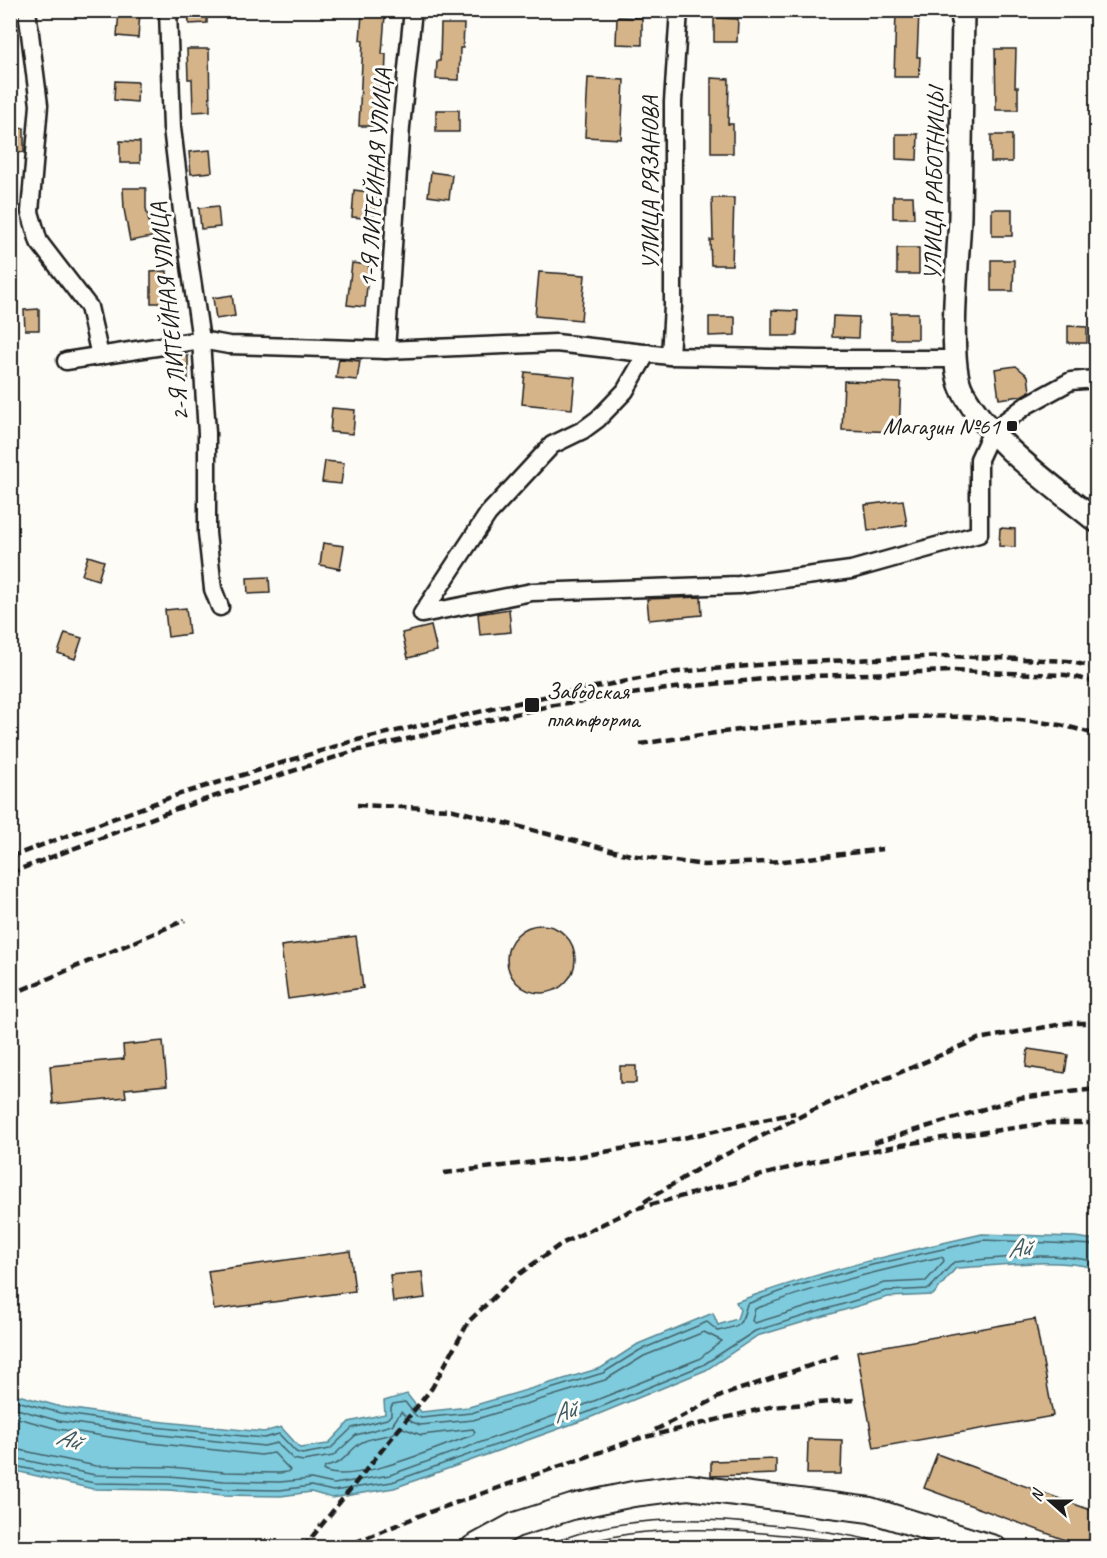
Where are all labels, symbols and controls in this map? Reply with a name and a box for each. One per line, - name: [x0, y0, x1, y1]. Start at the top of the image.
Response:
- street label: 1-Я ЛИТЕЙНАЯ УЛИЦА: [352, 67, 398, 288]
- street label: УЛИЦА РАБОТНИЦЫ: [917, 83, 951, 281]
- street label: УЛИЦА РЯЗАНОВА: [635, 95, 665, 270]
- street label: 2-Я ЛИТЕЙНАЯ УЛИЦА: [143, 200, 195, 423]
- place label: Магазин №61: [883, 411, 1001, 441]
- marker: Магазин №61: [1005, 419, 1019, 433]
- place label: Заводская платформа: [546, 676, 641, 734]
- marker: Заводская платформа: [523, 696, 541, 714]
- water label: Ай: [1006, 1230, 1037, 1265]
- water label: Ай: [548, 1390, 586, 1431]
- water label: Ай: [53, 1419, 90, 1459]
- north arrow: [1020, 1471, 1080, 1531]
- text: N: [1026, 1485, 1049, 1504]

